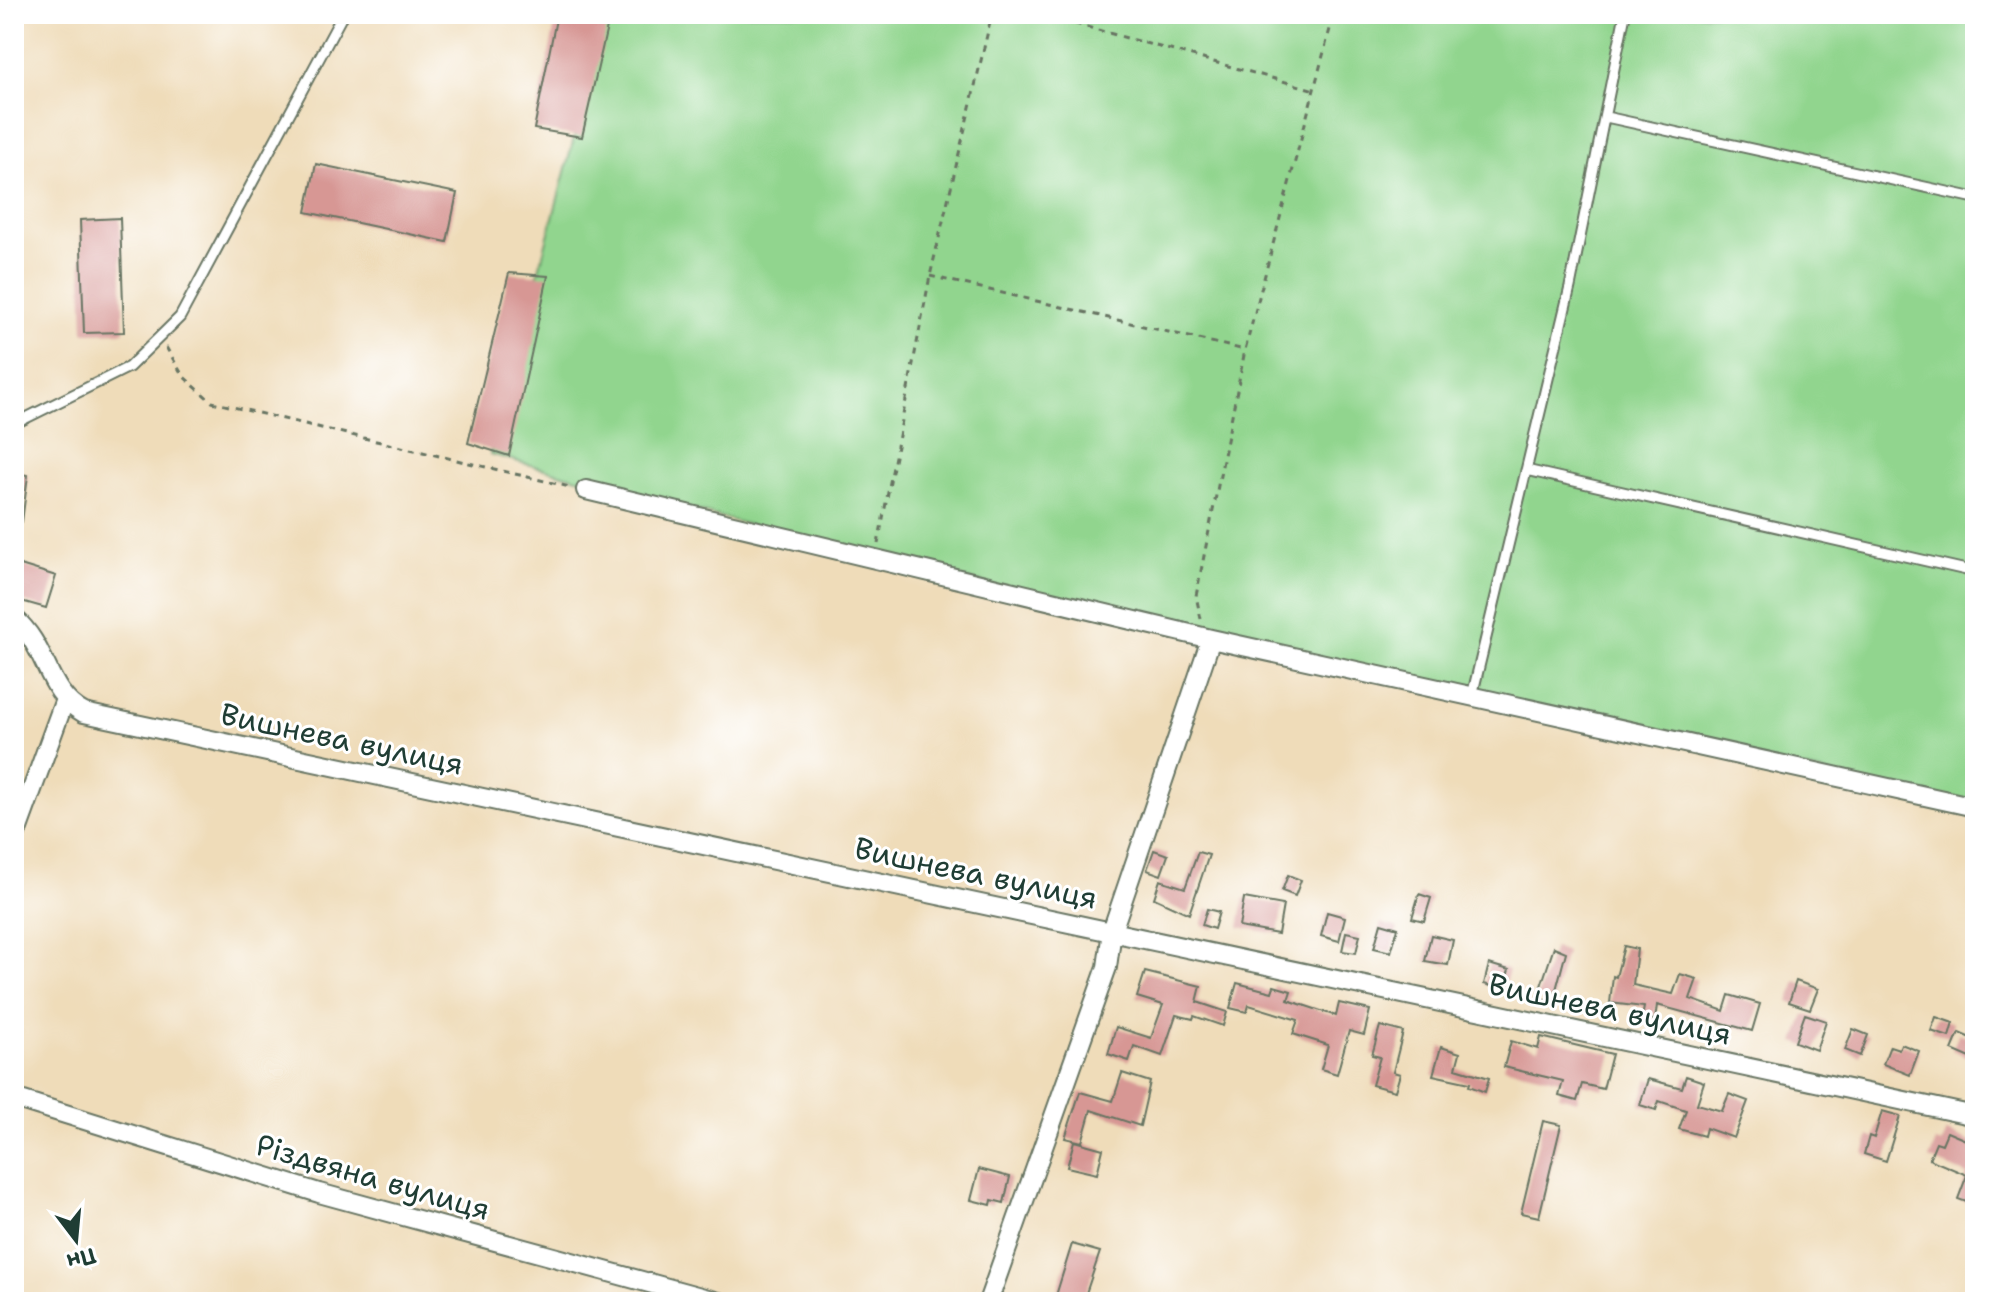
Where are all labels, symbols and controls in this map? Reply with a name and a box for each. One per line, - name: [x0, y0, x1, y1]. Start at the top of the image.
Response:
- street label: Вишнева вулиця: [217, 693, 467, 785]
- street label: Вишнева вулиця: [851, 827, 1101, 919]
- street label: Вишнева вулиця: [1485, 963, 1735, 1055]
- street label: Різдвяна вулиця: [251, 1124, 495, 1230]
- north arrow: [36, 1200, 116, 1280]
- text: Пн: [63, 1241, 99, 1277]

